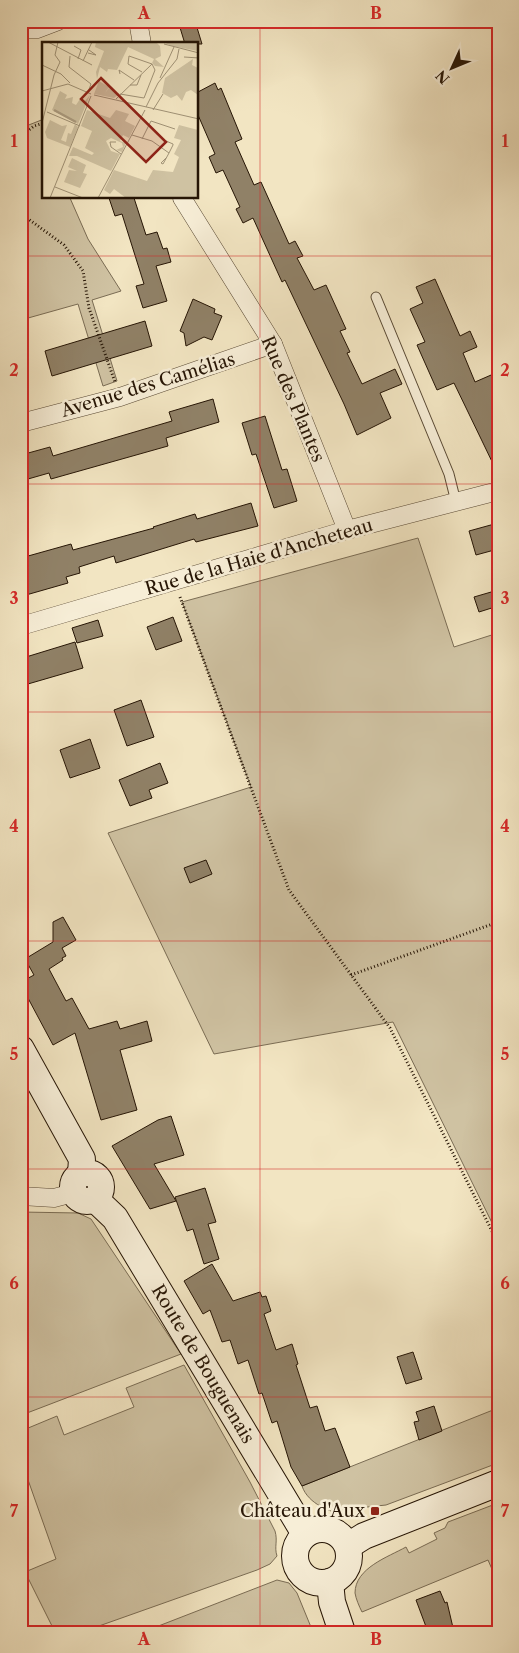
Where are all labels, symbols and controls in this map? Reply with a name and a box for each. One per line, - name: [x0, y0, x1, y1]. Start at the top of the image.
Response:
- text: A: [137, 3, 151, 23]
- text: B: [370, 3, 382, 23]
- inset map: [42, 42, 199, 199]
- north arrow: [426, 42, 476, 92]
- text: N: [432, 66, 453, 88]
- text: 1: [10, 131, 18, 151]
- text: 1: [501, 131, 509, 151]
- street label: Rue des Plantes: [256, 333, 330, 465]
- street label: Avenue des Camélias: [57, 348, 238, 422]
- text: 2: [9, 360, 19, 380]
- text: 2: [500, 360, 510, 380]
- street label: Rue de la Haie d'Ancheteau: [143, 514, 375, 600]
- text: 3: [9, 588, 19, 608]
- text: 3: [500, 588, 510, 608]
- text: 4: [9, 816, 19, 836]
- text: 4: [500, 816, 510, 836]
- text: 5: [10, 1044, 19, 1064]
- text: 5: [501, 1044, 510, 1064]
- text: 6: [9, 1273, 19, 1293]
- text: 6: [500, 1273, 510, 1293]
- street label: Route de Bouguenais: [147, 1280, 259, 1448]
- place label: Château d'Aux: [240, 1500, 365, 1522]
- text: 7: [10, 1501, 19, 1521]
- text: 7: [501, 1501, 510, 1521]
- marker: Château d'Aux: [369, 1505, 381, 1517]
- text: A: [137, 1629, 151, 1649]
- text: B: [370, 1629, 382, 1649]

